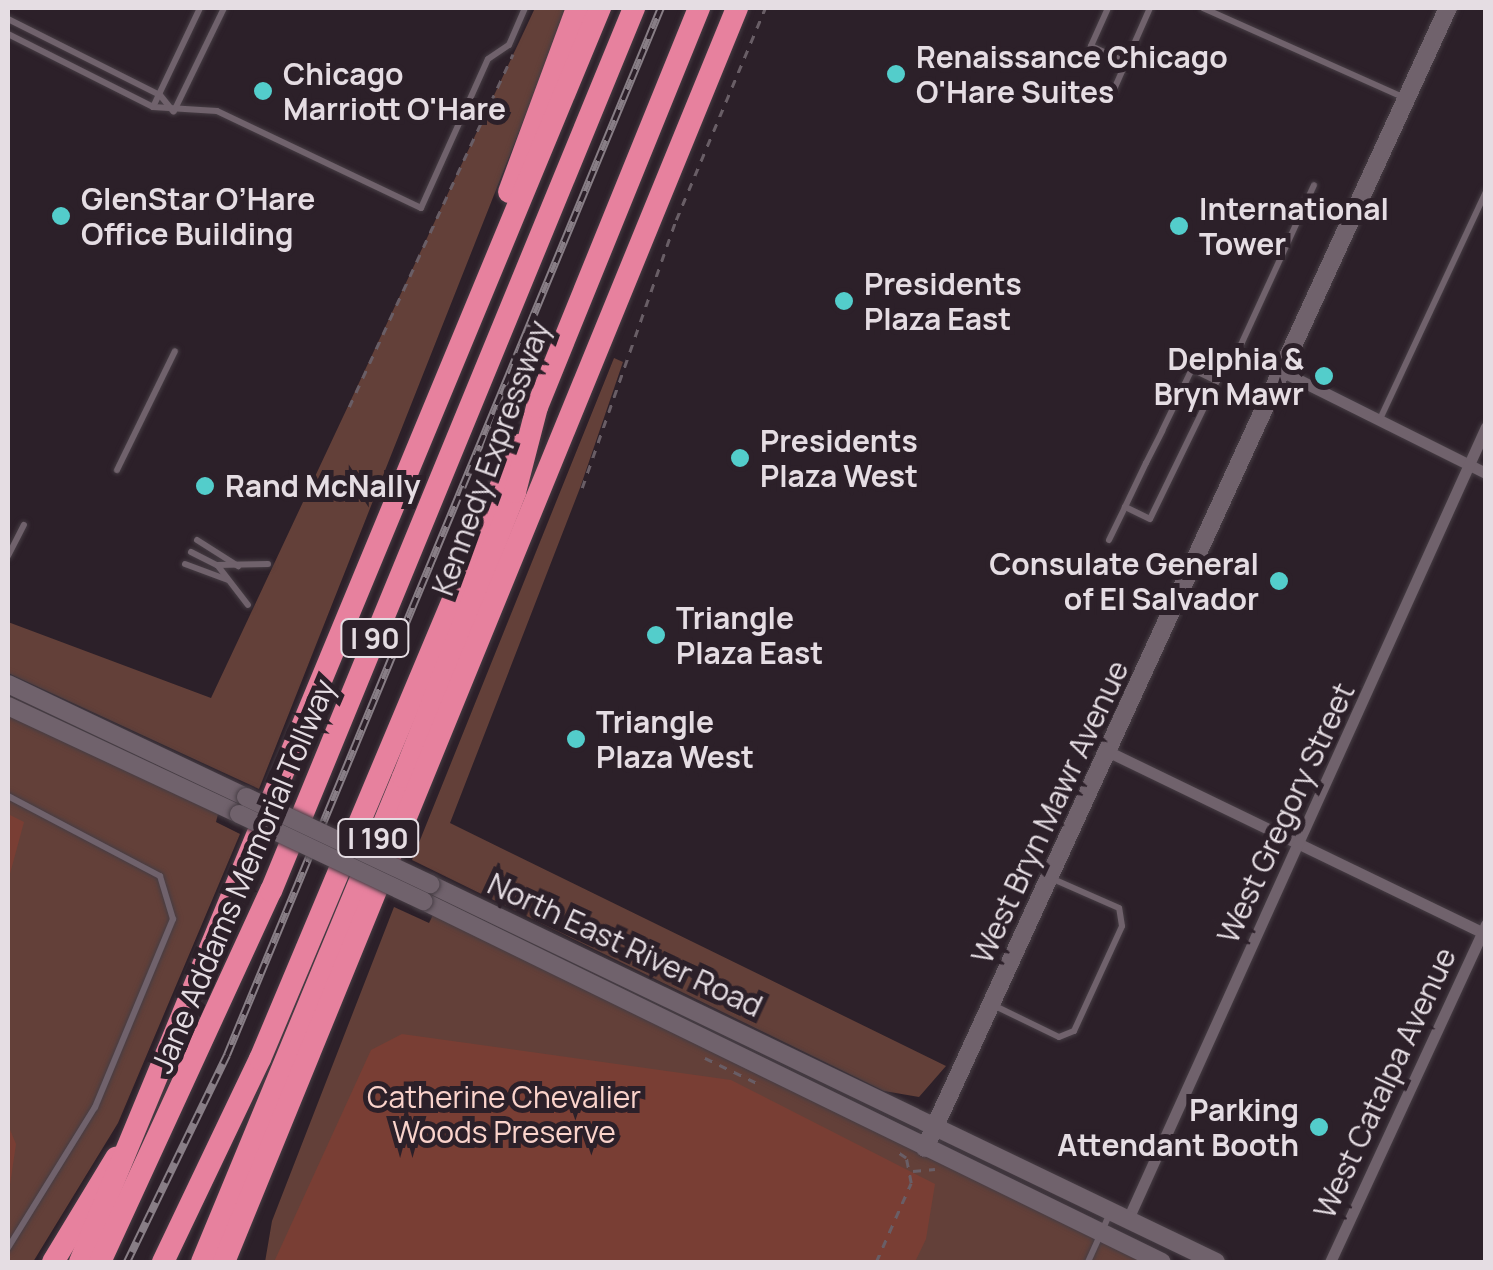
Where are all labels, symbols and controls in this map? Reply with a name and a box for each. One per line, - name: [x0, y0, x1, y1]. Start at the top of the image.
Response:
- place label: Renaissance Chicago O'Hare Suites: [916, 39, 1228, 110]
- place label: Chicago Marriott O'Hare: [283, 56, 506, 126]
- marker: Renaissance Chicago O'Hare Suites: [885, 63, 907, 85]
- marker: Chicago Marriott O'Hare: [252, 80, 274, 102]
- place label: GlenStar O’Hare Office Building: [81, 181, 315, 252]
- place label: International Tower: [1199, 191, 1389, 262]
- marker: GlenStar O’Hare Office Building: [50, 205, 72, 227]
- marker: International Tower: [1168, 215, 1190, 237]
- place label: Presidents Plaza East: [864, 266, 1022, 336]
- marker: Presidents Plaza East: [833, 290, 855, 312]
- street label: Kennedy Expressway: [425, 316, 557, 600]
- place label: Delphia & Bryn Mawr: [1154, 341, 1304, 412]
- marker: Delphia & Bryn Mawr: [1313, 365, 1335, 387]
- place label: Presidents Plaza West: [760, 423, 918, 494]
- marker: Presidents Plaza West: [729, 447, 751, 469]
- place label: Rand McNally: [225, 468, 420, 504]
- marker: Rand McNally: [194, 475, 216, 497]
- place label: Consulate General of El Salvador: [989, 546, 1259, 616]
- marker: Consulate General of El Salvador: [1268, 570, 1290, 592]
- place label: Triangle Plaza East: [676, 600, 823, 670]
- road number: I 90: [340, 615, 410, 661]
- marker: Triangle Plaza East: [645, 624, 667, 646]
- street label: West Bryn Mawr Avenue: [964, 655, 1136, 969]
- street label: Jane Addams Memorial Tollway: [144, 674, 342, 1078]
- street label: West Gregory Street: [1210, 677, 1362, 949]
- place label: Triangle Plaza West: [596, 704, 754, 774]
- marker: Triangle Plaza West: [565, 728, 587, 750]
- road number: I 190: [336, 815, 420, 861]
- street label: North East River Road: [482, 866, 768, 1024]
- street label: West Catalpa Avenue: [1306, 942, 1464, 1224]
- park label: Catherine Chevalier Woods Preserve: [367, 1079, 641, 1150]
- place label: Parking Attendant Booth: [1057, 1092, 1299, 1162]
- marker: Parking Attendant Booth: [1308, 1116, 1330, 1138]

